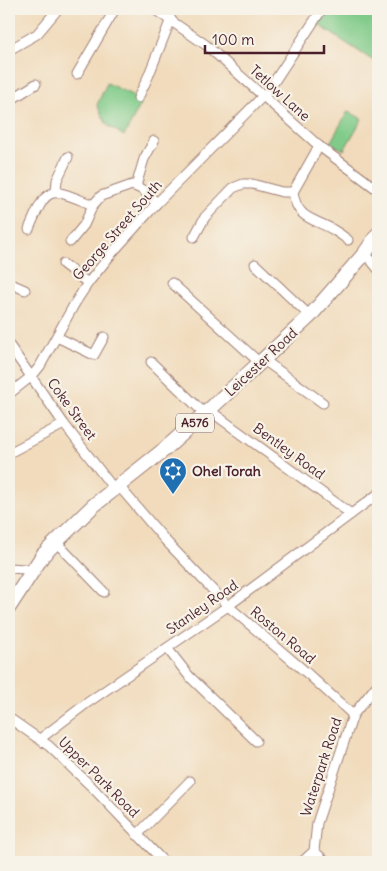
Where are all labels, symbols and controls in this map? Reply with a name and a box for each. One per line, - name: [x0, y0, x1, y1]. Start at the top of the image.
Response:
- scale bar: [205, 22, 323, 54]
- text: 100 m: [212, 30, 254, 49]
- street label: Tetlow Lane: [246, 61, 314, 125]
- street label: George Street South: [69, 176, 165, 284]
- street label: Leicester Road: [221, 324, 301, 400]
- street label: Coke Street: [43, 374, 101, 444]
- road number: A576: [176, 413, 214, 432]
- street label: Bentley Road: [250, 419, 328, 483]
- synagogue icon: Ohel Torah: [158, 456, 188, 495]
- place label: Ohel Torah: [192, 462, 261, 480]
- street label: Stanley Road: [163, 576, 241, 638]
- street label: Roston Road: [247, 602, 319, 668]
- street label: Waterpark Road: [297, 715, 345, 819]
- street label: Upper Park Road: [55, 733, 143, 821]

